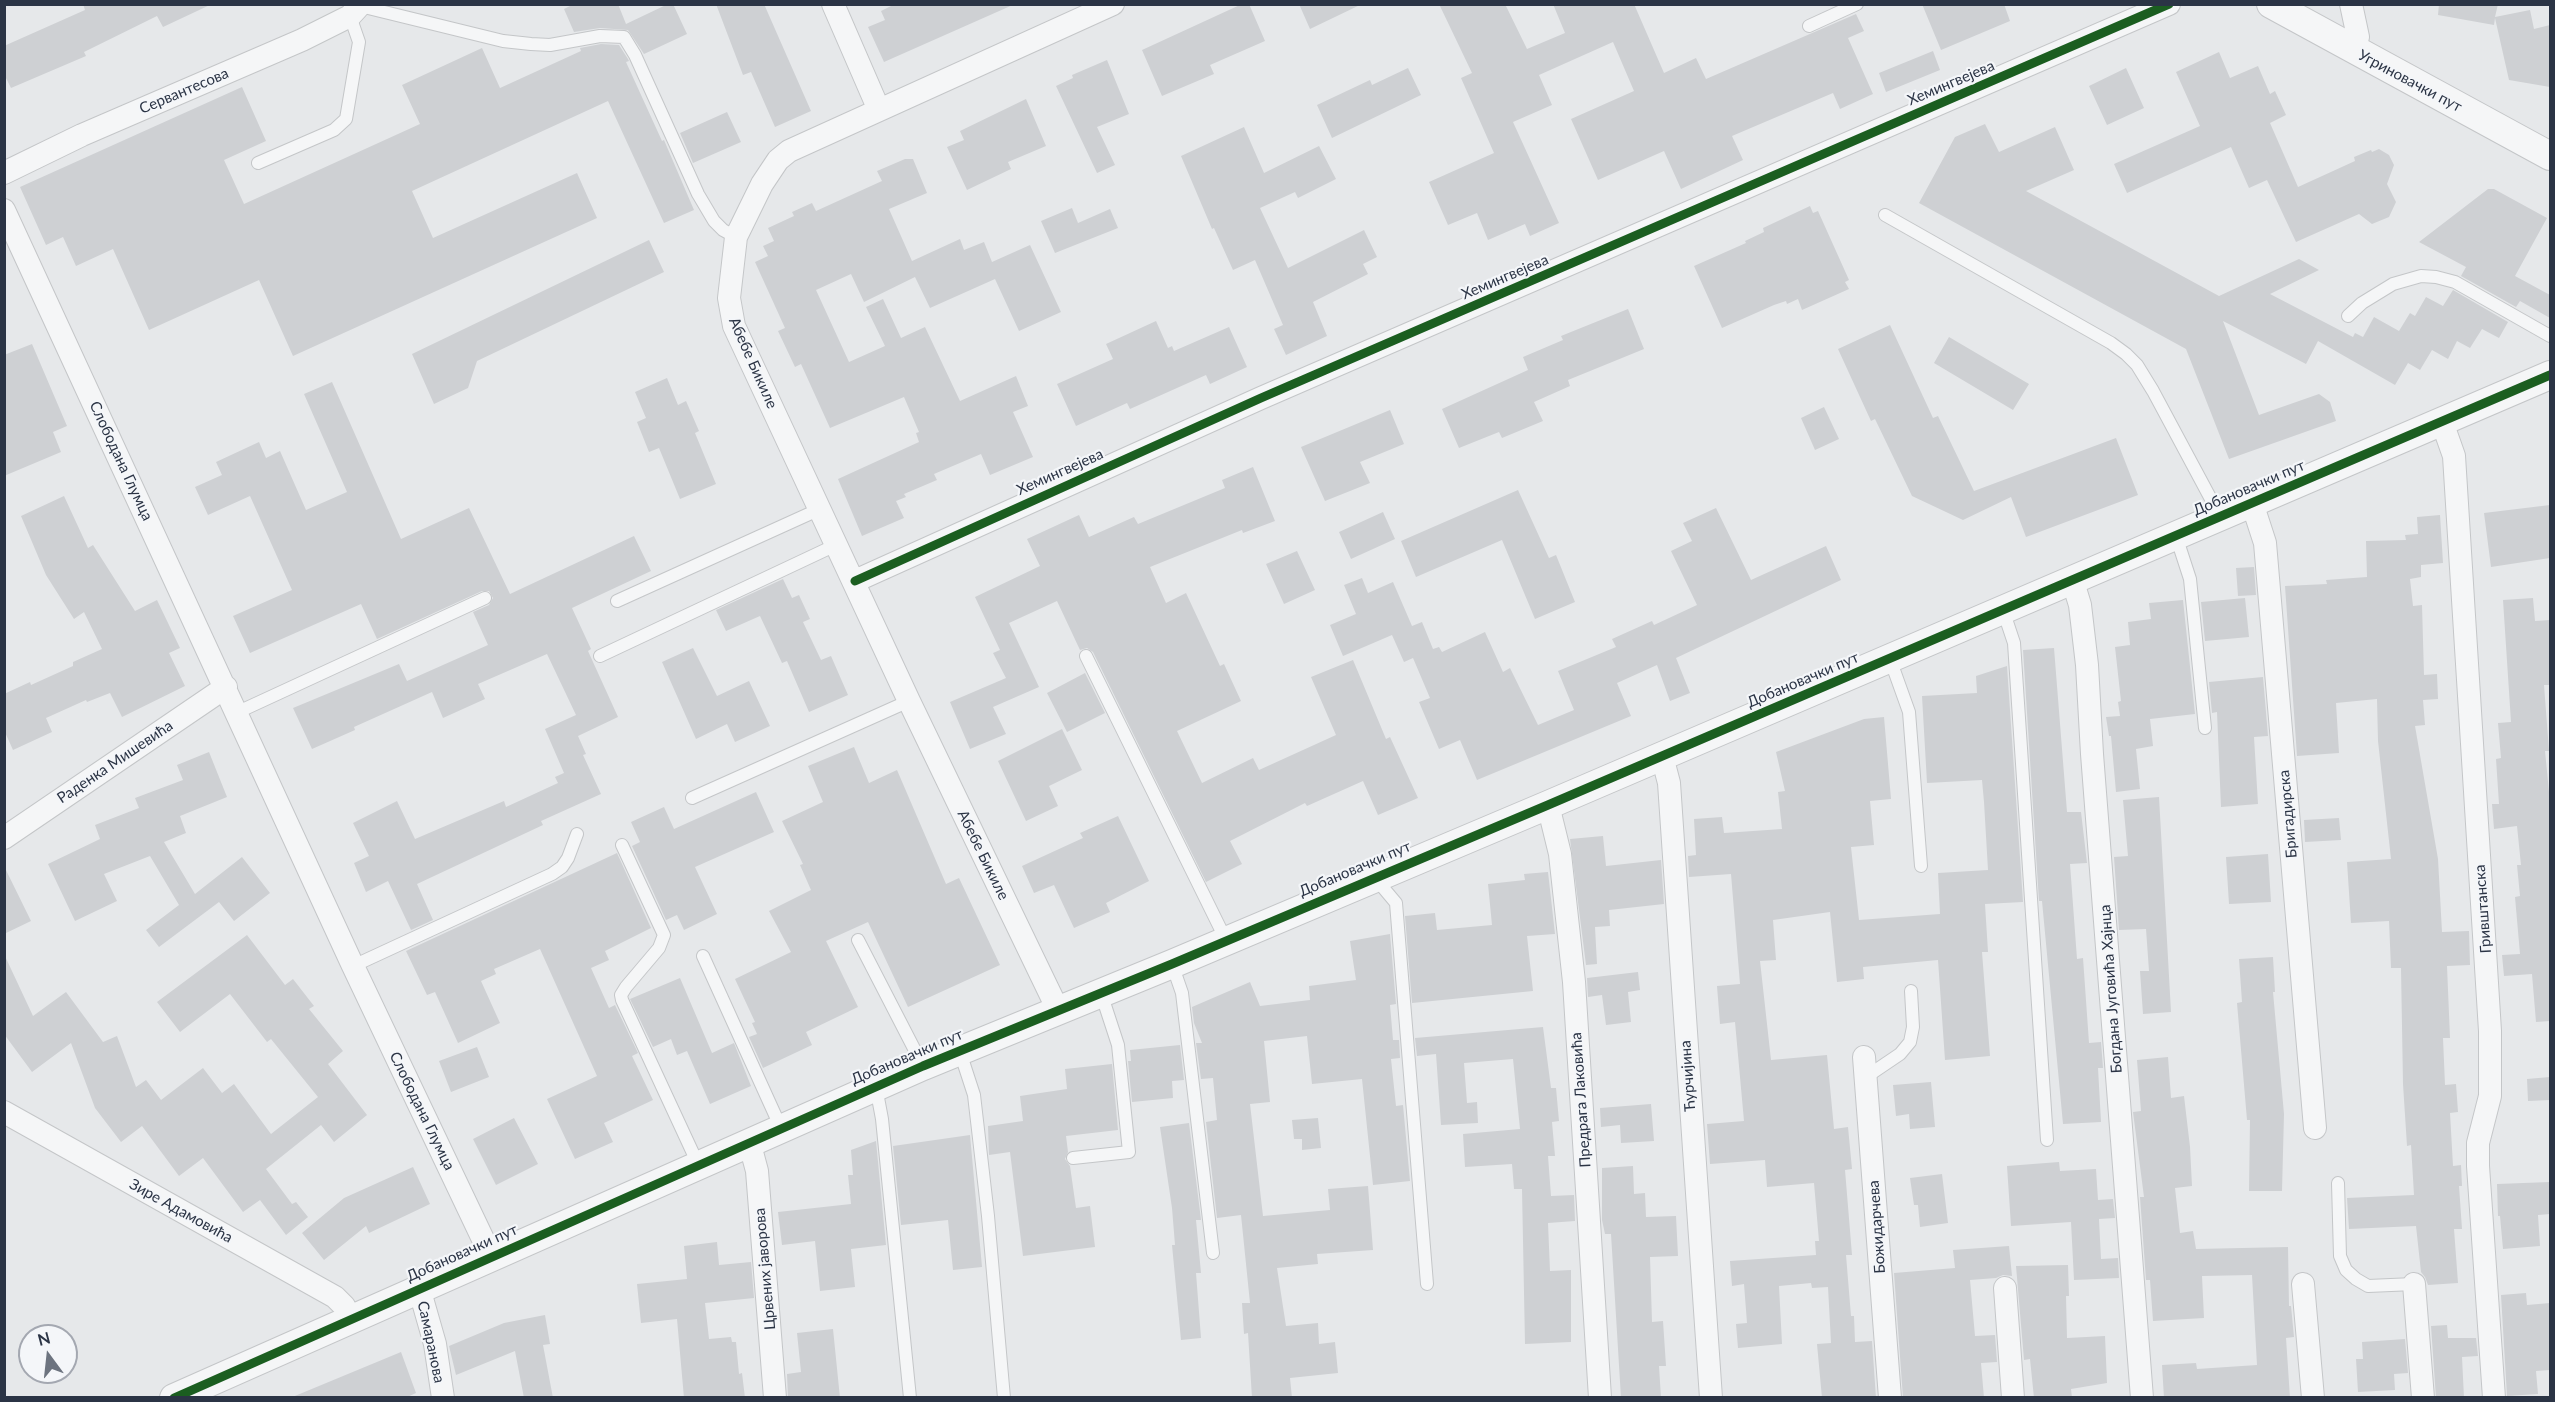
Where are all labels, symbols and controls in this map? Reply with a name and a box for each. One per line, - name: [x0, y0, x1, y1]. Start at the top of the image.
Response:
- street label: Угриновачки пут: [2355, 46, 2465, 116]
- street label: Хемингвејева: [1905, 57, 1997, 109]
- street label: Сервантесова: [137, 64, 231, 118]
- street label: Хемингвејева: [1459, 251, 1551, 303]
- street label: Абебе Бикиле: [725, 315, 781, 411]
- street label: Слободана Глумца: [85, 399, 157, 523]
- street label: Хемингвејева: [1014, 445, 1106, 499]
- street label: Добановачки пут: [2190, 456, 2308, 520]
- street label: Добановачки пут: [1744, 648, 1862, 712]
- street label: Раденка Мишевића: [54, 717, 176, 807]
- street label: Бригадирска: [2275, 769, 2301, 859]
- street label: Абебе Бикиле: [953, 807, 1013, 903]
- street label: Добановачки пут: [1296, 837, 1414, 901]
- street label: Гривштанска: [2471, 864, 2495, 954]
- street label: Богдана Југовића Хајнца: [2096, 904, 2126, 1074]
- street label: Добановачки пут: [848, 1025, 966, 1089]
- street label: Предрага Лаковића: [1567, 1032, 1595, 1168]
- street label: Ћурчијина: [1677, 1040, 1699, 1112]
- street label: Слободана Глумца: [386, 1049, 458, 1173]
- street label: Зире Адамовића: [126, 1175, 236, 1247]
- street label: Божидарчева: [1865, 1180, 1889, 1274]
- street label: Црвених јаворова: [751, 1207, 779, 1331]
- street label: Добановачки пут: [404, 1220, 520, 1286]
- street label: Самаранова: [414, 1299, 448, 1385]
- north arrow: [18, 1324, 78, 1384]
- text: N: [35, 1327, 52, 1349]

